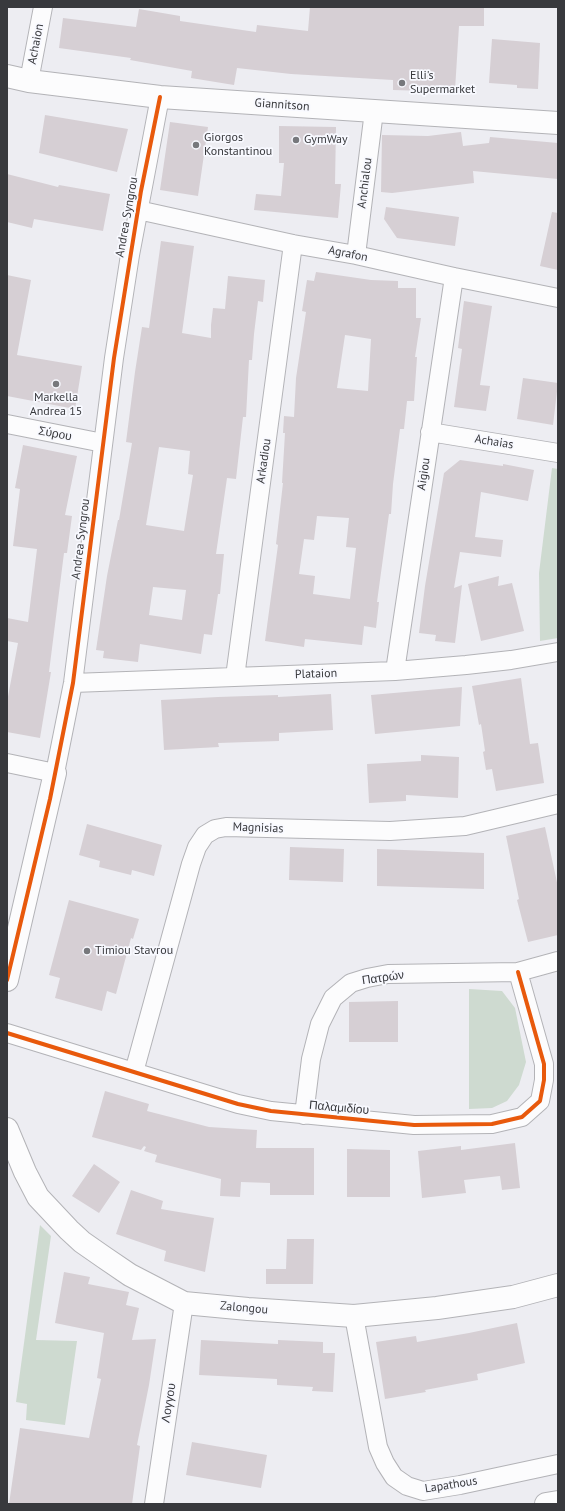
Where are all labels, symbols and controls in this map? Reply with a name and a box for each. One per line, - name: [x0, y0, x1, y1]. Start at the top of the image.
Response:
- street label: Achaion: [25, 23, 47, 65]
- place label: Elli's Supermarket: [410, 69, 475, 97]
- marker: Elli's Supermarket: [397, 78, 407, 88]
- street label: Giannitson: [254, 96, 310, 114]
- place label: Giorgos Konstantinou: [204, 131, 272, 159]
- place label: GymWay: [304, 133, 348, 147]
- marker: GymWay: [291, 135, 301, 145]
- marker: Giorgos Konstantinou: [191, 140, 201, 150]
- street label: Anchialou: [355, 157, 375, 209]
- street label: Andrea Syngrou: [113, 176, 141, 258]
- street label: Agrafon: [327, 243, 369, 265]
- marker: Markella Andrea 15: [51, 379, 61, 389]
- place label: Markella Andrea 15: [30, 391, 82, 419]
- street label: Σύρου: [37, 424, 73, 444]
- street label: Achaias: [474, 432, 514, 452]
- street label: Arkadiou: [254, 438, 274, 484]
- street label: Aigiou: [415, 457, 433, 491]
- street label: Andrea Syngrou: [69, 498, 93, 580]
- street label: Plataion: [295, 666, 337, 682]
- street label: Magnisias: [232, 820, 284, 836]
- place label: Timiou Stavrou: [95, 944, 173, 958]
- marker: Timiou Stavrou: [82, 946, 92, 956]
- street label: Πατρών: [361, 968, 405, 988]
- street label: Παλαμιδίου: [308, 1098, 370, 1118]
- street label: Zalongou: [219, 1299, 269, 1317]
- street label: Λογγου: [159, 1382, 179, 1424]
- street label: Lapathous: [424, 1474, 478, 1496]

